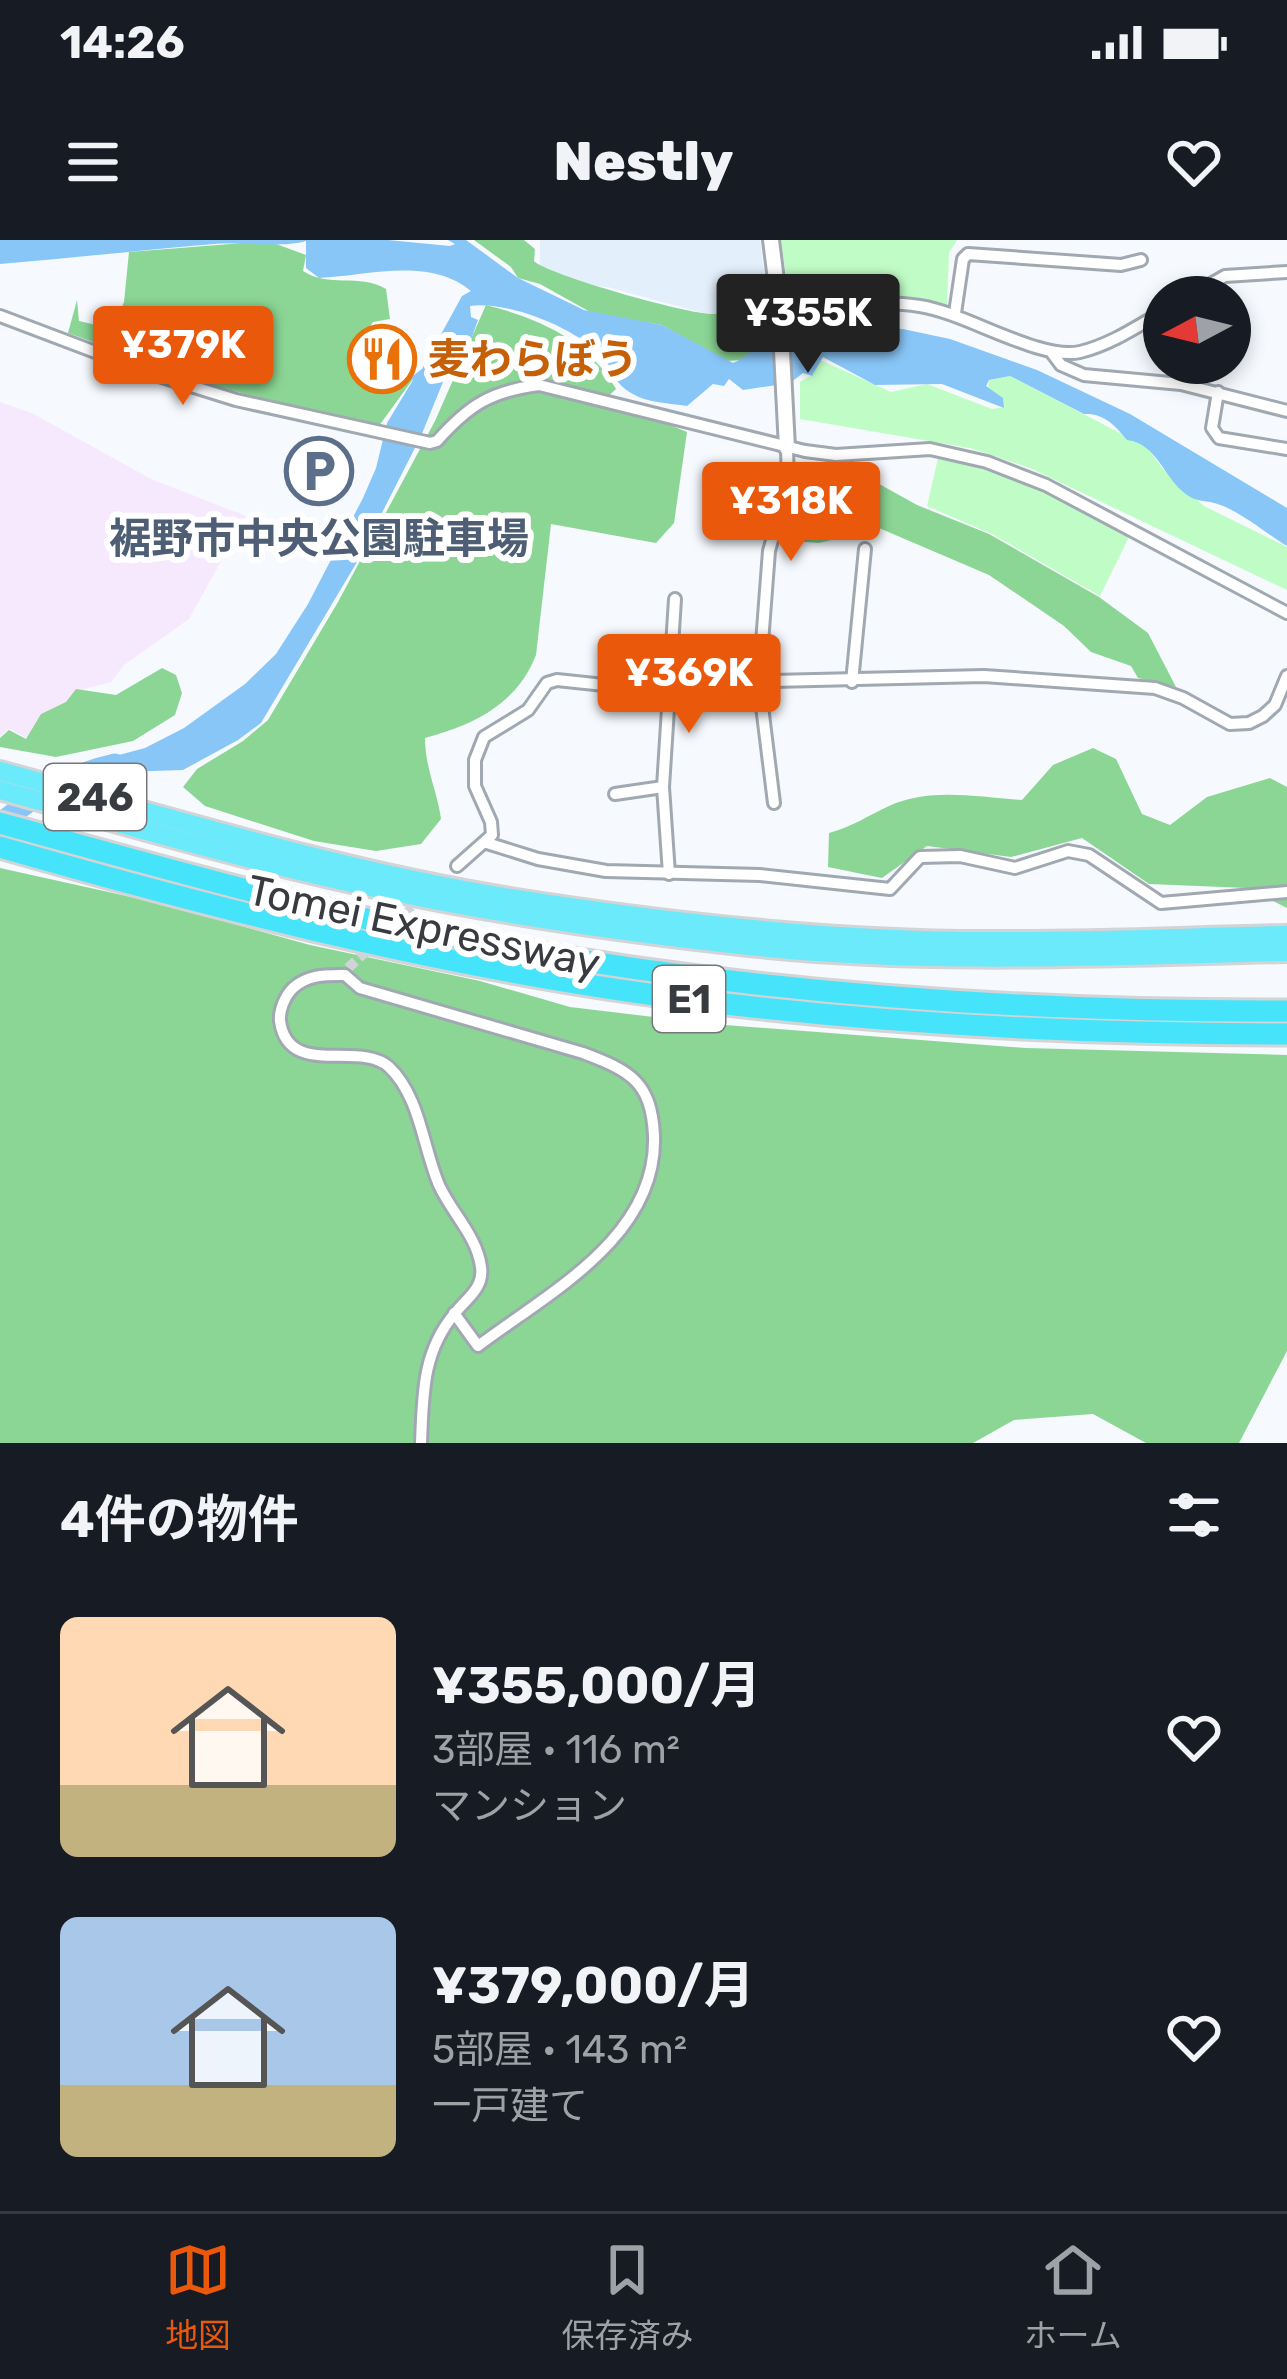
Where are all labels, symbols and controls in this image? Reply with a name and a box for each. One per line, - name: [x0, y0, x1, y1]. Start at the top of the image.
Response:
- text: 14:26: [60, 16, 185, 69]
- icon: menu: [60, 129, 126, 195]
- icon: heart: [1161, 129, 1227, 195]
- text: Nestly: [554, 130, 733, 194]
- pin: ¥355K: [724, 274, 892, 376]
- north arrow: [1143, 276, 1251, 384]
- map controls: [1143, 276, 1251, 384]
- text: ¥355K: [744, 290, 872, 336]
- pin: ¥379K: [99, 306, 267, 408]
- text: ¥379K: [120, 322, 246, 368]
- restaurant icon: 麦わらぼう: [347, 324, 417, 394]
- place label: 麦わらぼう: [428, 335, 638, 385]
- parking icon: 裾野市中央公園駐車場: [284, 436, 354, 506]
- pin: ¥318K: [707, 462, 875, 564]
- text: ¥318K: [729, 478, 853, 524]
- place label: 裾野市中央公園駐車場: [109, 514, 529, 564]
- pin: ¥369K: [605, 634, 773, 736]
- text: ¥369K: [625, 650, 753, 696]
- road number: 246: [44, 764, 146, 830]
- street label: Tomei Expressway: [243, 865, 605, 989]
- road number: E1: [653, 966, 725, 1032]
- icon: filters: [1161, 1482, 1227, 1548]
- text: 4件の物件: [60, 1489, 299, 1550]
- text: ¥355,000/月: [432, 1655, 761, 1716]
- icon: home: [156, 1665, 300, 1809]
- icon: heart: [1161, 1704, 1227, 1770]
- text: 3部屋 · 116 m²: [432, 1727, 680, 1773]
- text: マンション: [432, 1783, 627, 1829]
- text: ¥379,000/月: [432, 1955, 755, 2016]
- icon: home: [156, 1965, 300, 2109]
- icon: heart: [1161, 2004, 1227, 2070]
- text: 5部屋 · 143 m²: [432, 2027, 687, 2073]
- text: 一戸建て: [432, 2083, 588, 2129]
- tab: 地図: [165, 2237, 231, 2357]
- tab: 保存済み: [561, 2237, 693, 2357]
- tab: ホーム: [1024, 2237, 1122, 2357]

